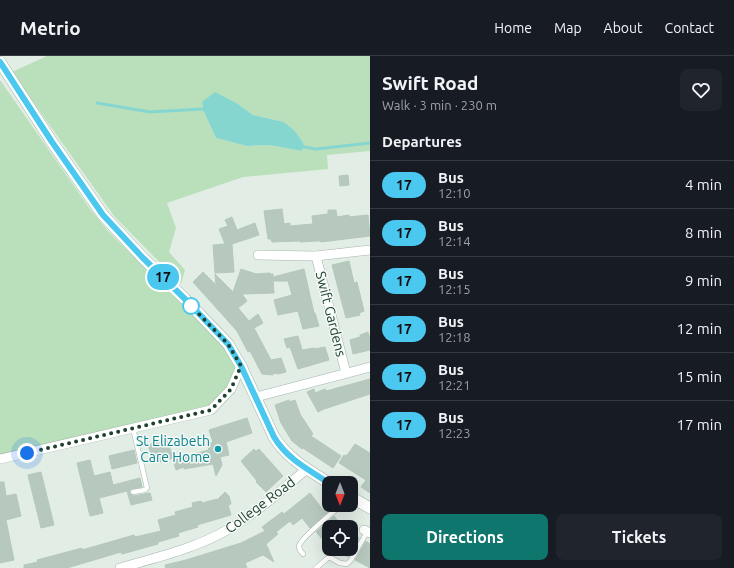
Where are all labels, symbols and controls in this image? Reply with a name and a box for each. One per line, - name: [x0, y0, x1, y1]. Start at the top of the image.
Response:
- text: Metrio: [20, 17, 81, 39]
- text: Home: [494, 20, 532, 36]
- text: Map: [554, 20, 582, 36]
- text: About: [604, 20, 643, 36]
- text: Contact: [665, 20, 714, 36]
- button: heart: [680, 69, 722, 111]
- text: Swift Road: [382, 72, 479, 94]
- text: Walk · 3 min · 230 m: [382, 98, 497, 112]
- text: Departures: [382, 133, 462, 150]
- text: Bus: [438, 169, 464, 186]
- text: 4 min: [685, 176, 722, 193]
- text: 17: [396, 177, 412, 193]
- text: 12:10: [438, 186, 471, 200]
- text: Bus: [438, 217, 464, 234]
- text: 8 min: [685, 224, 722, 241]
- text: 17: [396, 225, 412, 241]
- text: 12:14: [438, 234, 471, 248]
- line badge: 17: [145, 264, 181, 290]
- text: Bus: [438, 265, 464, 282]
- text: 17: [155, 269, 171, 285]
- street label: Swift Gardens: [313, 270, 349, 358]
- text: 9 min: [685, 272, 722, 289]
- text: 17: [396, 273, 412, 289]
- text: 12:15: [438, 282, 471, 296]
- unlabelled marker: [182, 297, 200, 315]
- text: Bus: [438, 313, 464, 330]
- text: 12 min: [676, 320, 722, 337]
- text: 17: [396, 321, 412, 337]
- text: 12:18: [438, 330, 471, 344]
- text: Bus: [438, 361, 464, 378]
- text: 15 min: [676, 368, 722, 385]
- text: 17: [396, 369, 412, 385]
- text: 12:21: [438, 378, 471, 392]
- text: Bus: [438, 409, 464, 426]
- text: 17 min: [676, 416, 722, 433]
- text: 17: [396, 417, 412, 433]
- text: 12:23: [438, 426, 471, 440]
- place label: St Elizabeth Care Home: [136, 433, 210, 465]
- your location: [17, 443, 37, 463]
- marker: St Elizabeth Care Home: [213, 444, 223, 454]
- street label: College Road: [222, 474, 298, 536]
- north arrow: [322, 476, 358, 512]
- map controls: [322, 476, 358, 556]
- button: Directions: [382, 514, 548, 560]
- button: Tickets: [556, 514, 722, 560]
- button: locate: [322, 520, 358, 556]

